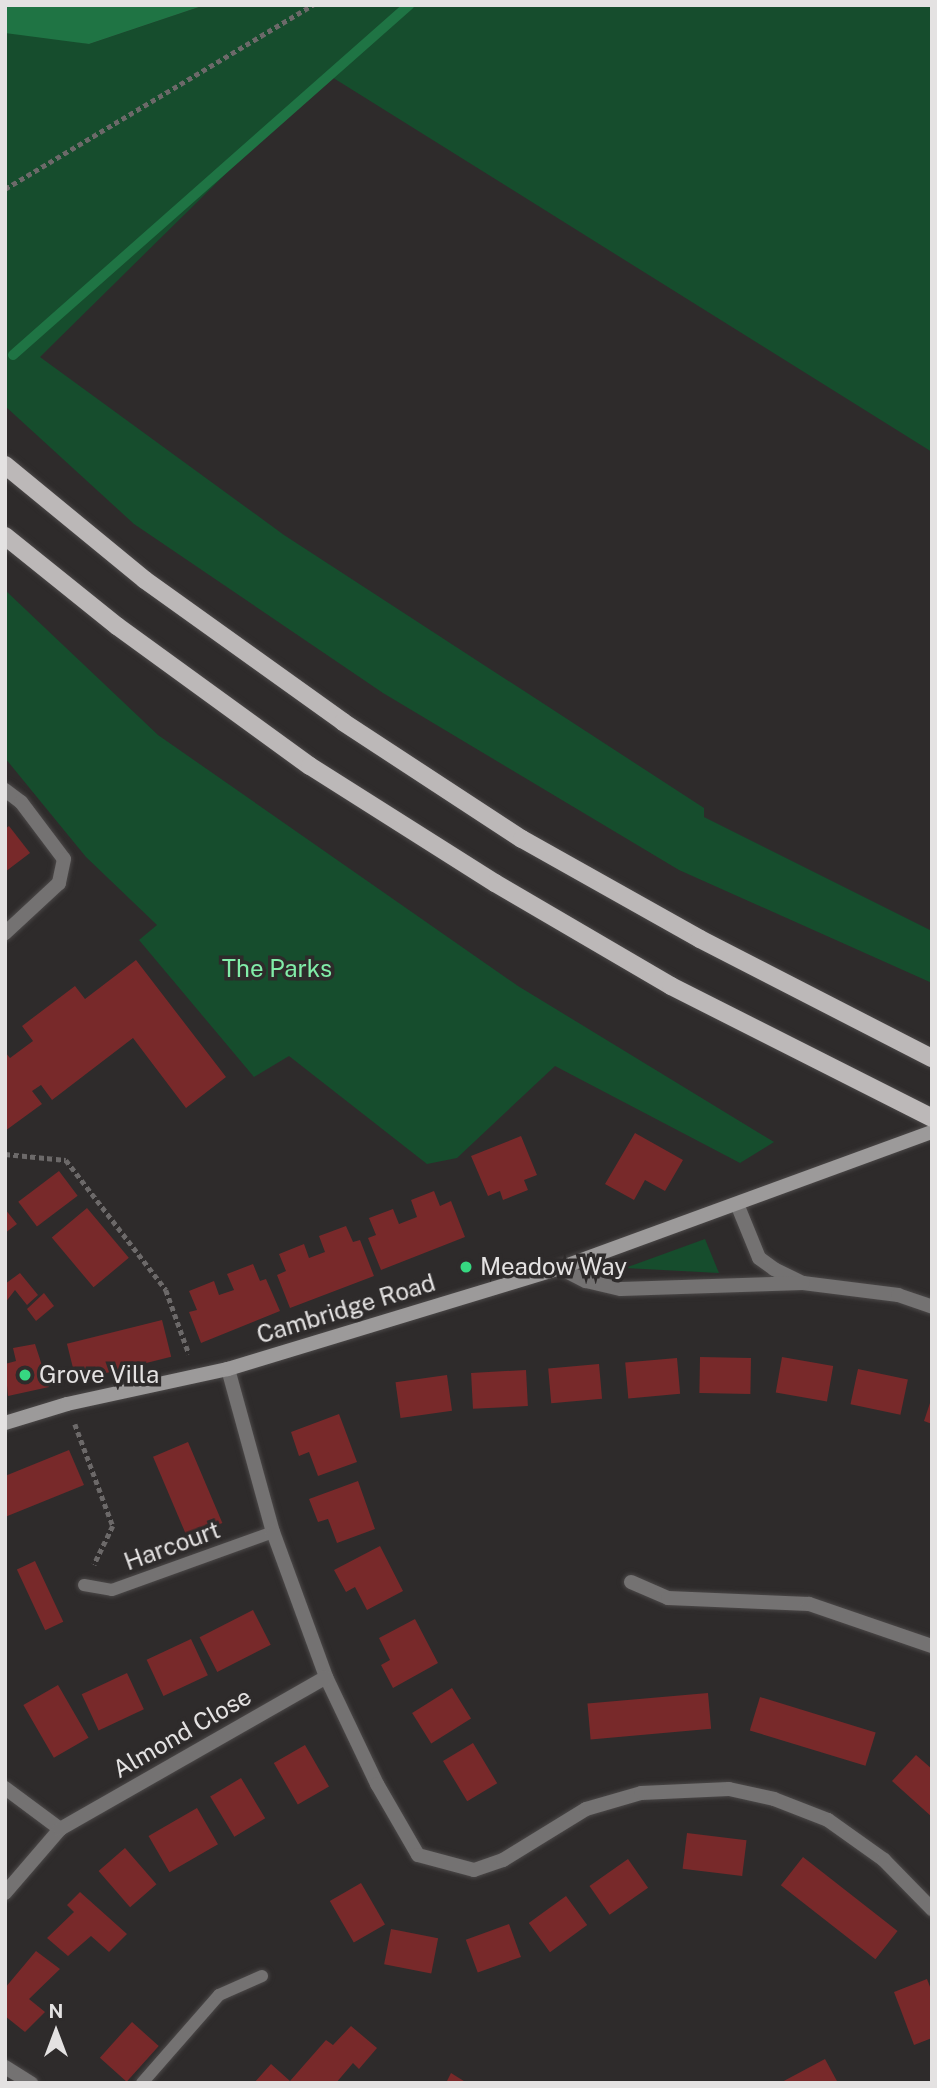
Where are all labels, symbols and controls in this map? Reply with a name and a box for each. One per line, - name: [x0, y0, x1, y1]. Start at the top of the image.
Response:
- park label: The Parks: [222, 955, 332, 983]
- place label: Meadow Way: [480, 1253, 628, 1281]
- marker: Meadow Way: [458, 1259, 474, 1275]
- street label: Cambridge Road: [253, 1268, 439, 1350]
- place label: Grove Villa: [39, 1361, 160, 1389]
- marker: Grove Villa: [17, 1367, 33, 1383]
- street label: Harcourt: [120, 1515, 224, 1577]
- street label: Almond Close: [108, 1682, 256, 1784]
- north arrow: [21, 1997, 91, 2067]
- text: N: [49, 2000, 63, 2022]

